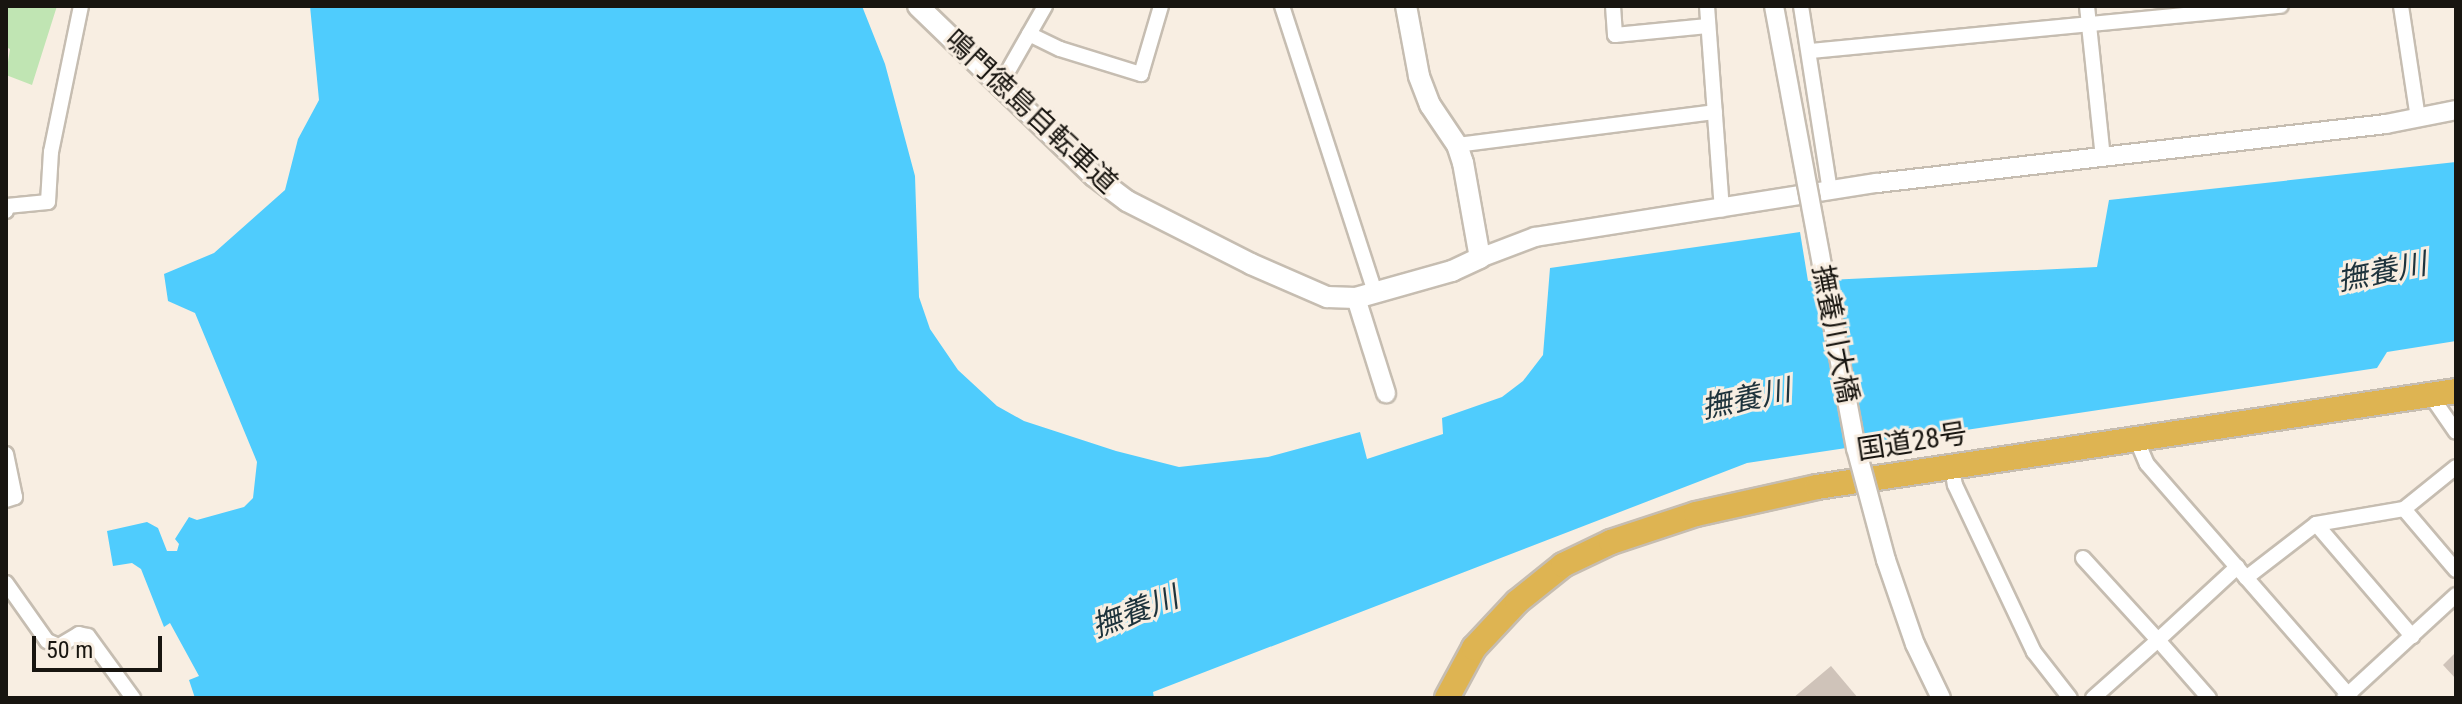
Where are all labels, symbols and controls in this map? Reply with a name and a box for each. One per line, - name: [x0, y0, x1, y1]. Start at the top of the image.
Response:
- street label: 鳴門徳島自転車道: [938, 23, 1124, 201]
- water label: 撫養川: [2334, 246, 2430, 298]
- street label: 撫養川大橋: [1805, 262, 1865, 406]
- water label: 撫養川: [1698, 372, 1794, 426]
- street label: 国道28号: [1854, 417, 1970, 467]
- water label: 撫養川: [1087, 579, 1183, 645]
- scale bar: [36, 620, 166, 670]
- text: 50 m: [46, 636, 93, 664]

